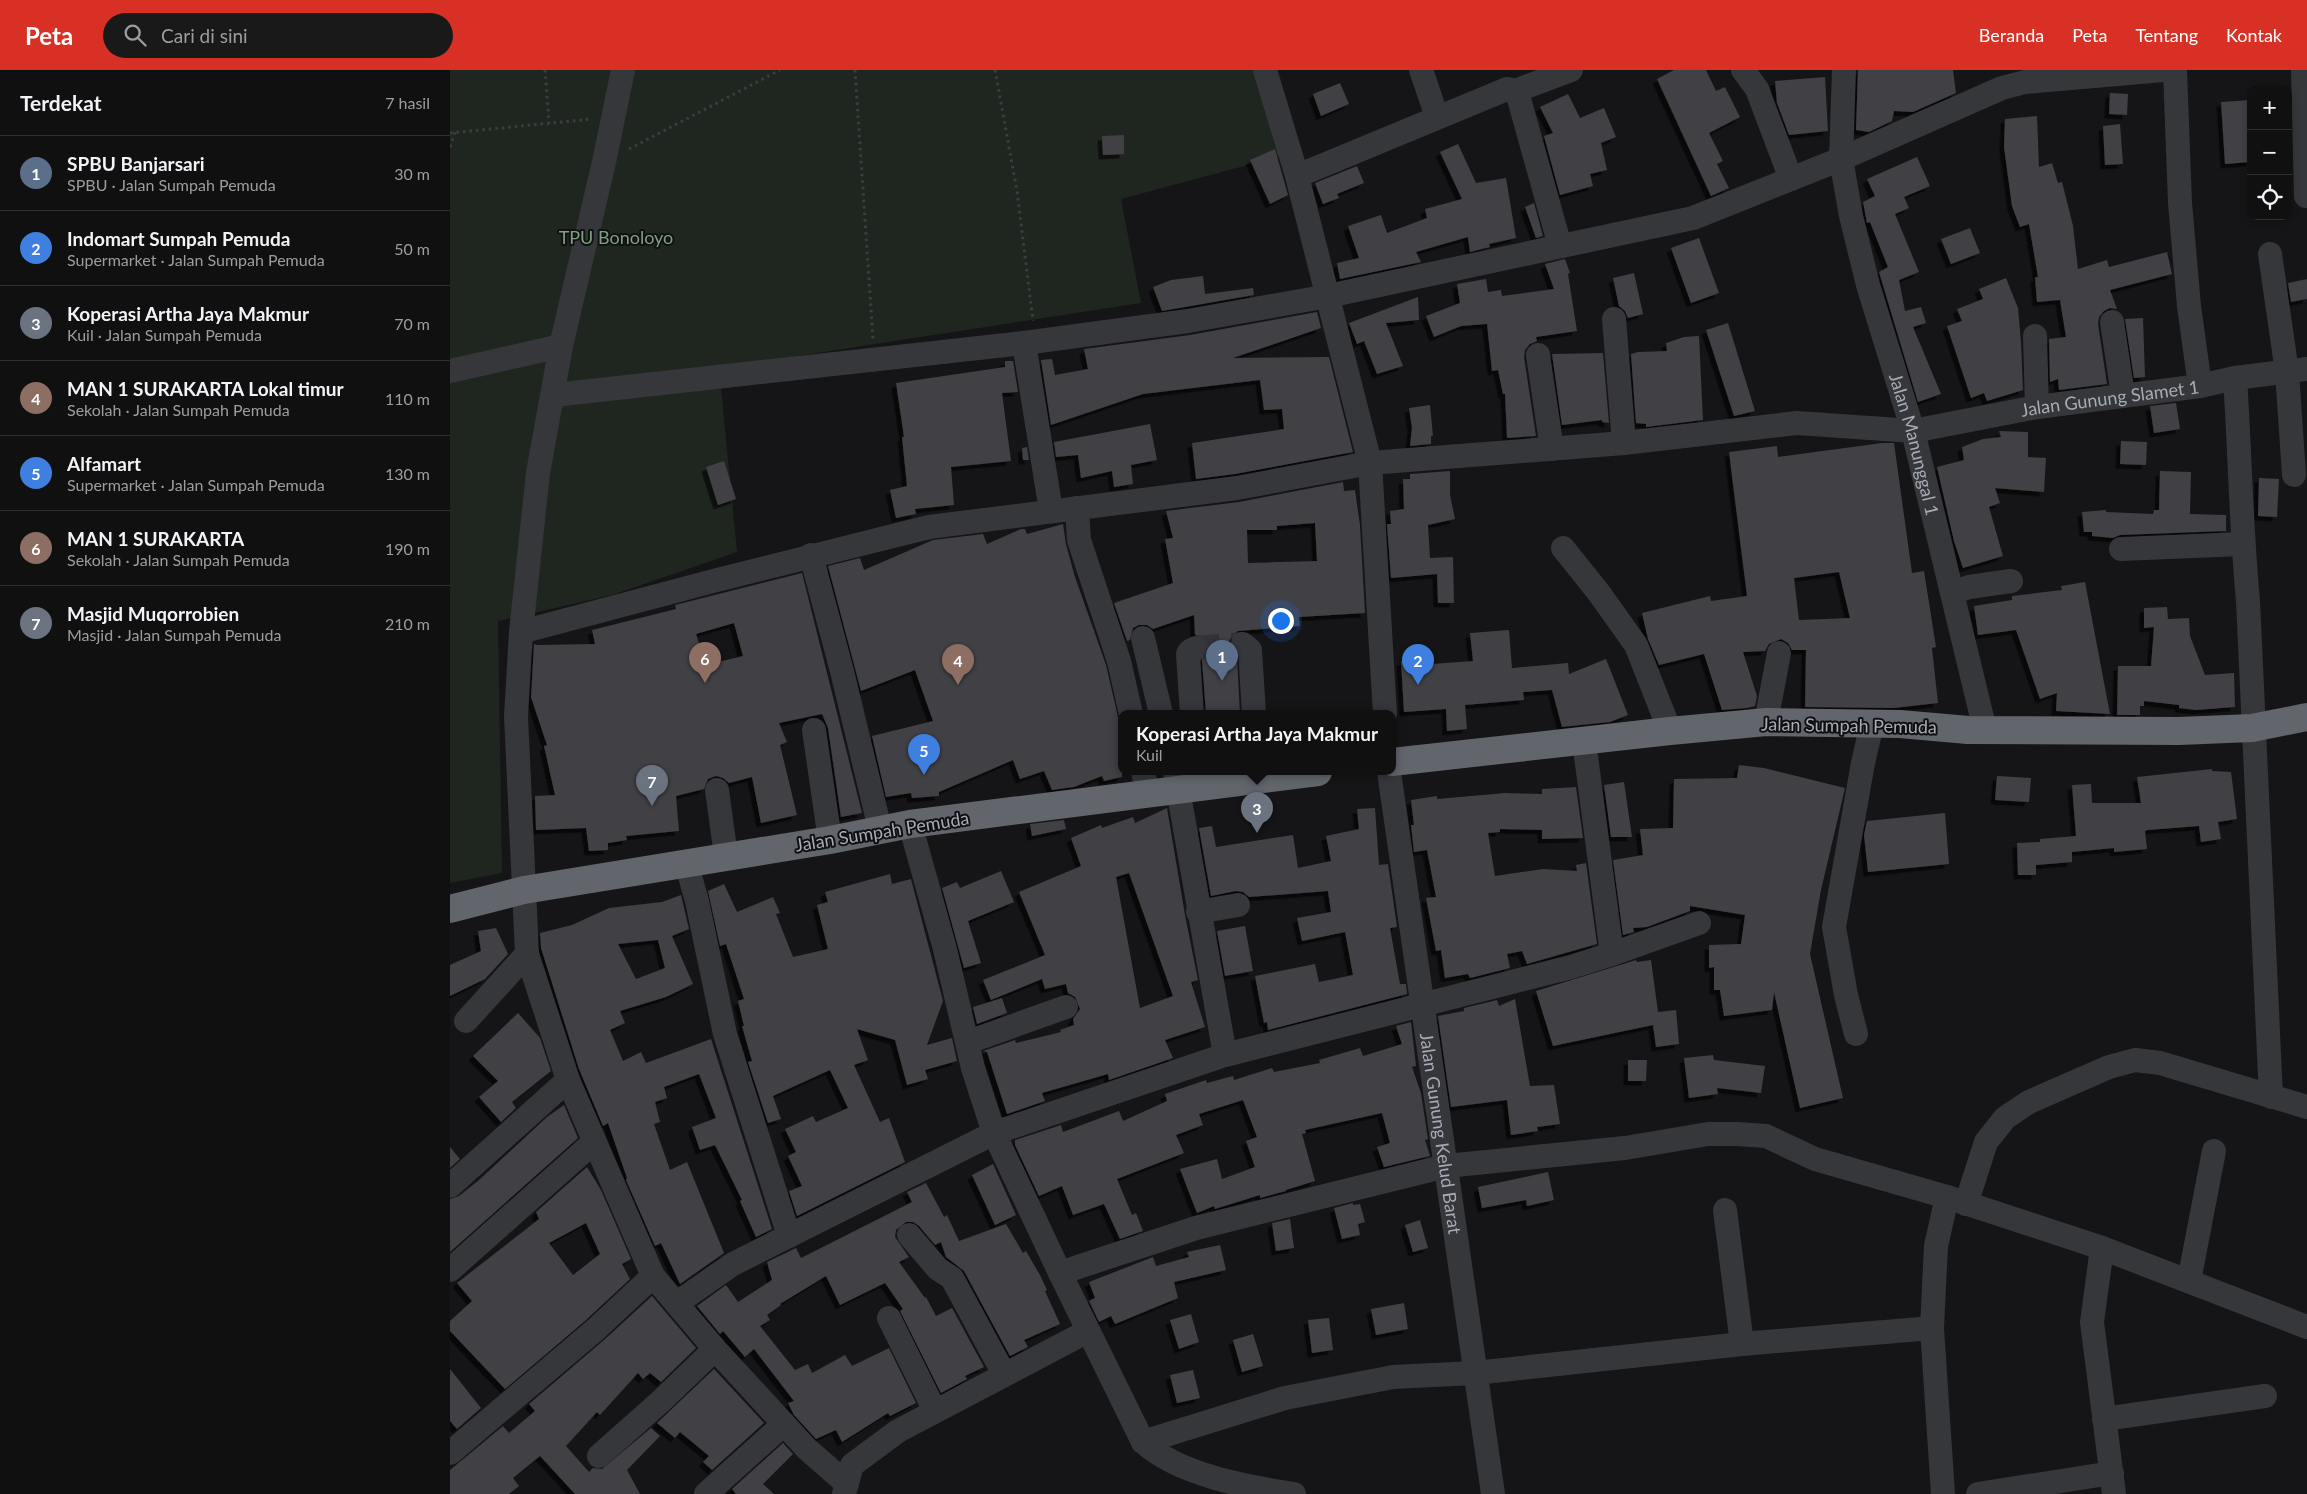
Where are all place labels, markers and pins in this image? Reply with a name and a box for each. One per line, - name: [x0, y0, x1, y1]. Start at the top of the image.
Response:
- pin: 1: [1206, 640, 1238, 681]
- pin: 6: [689, 642, 721, 683]
- pin: 4: [942, 644, 974, 685]
- pin: 2: [1402, 644, 1434, 685]
- pin: 5: [908, 734, 940, 775]
- pin: 7: [636, 765, 668, 806]
- pin: 3: [1241, 792, 1273, 833]

